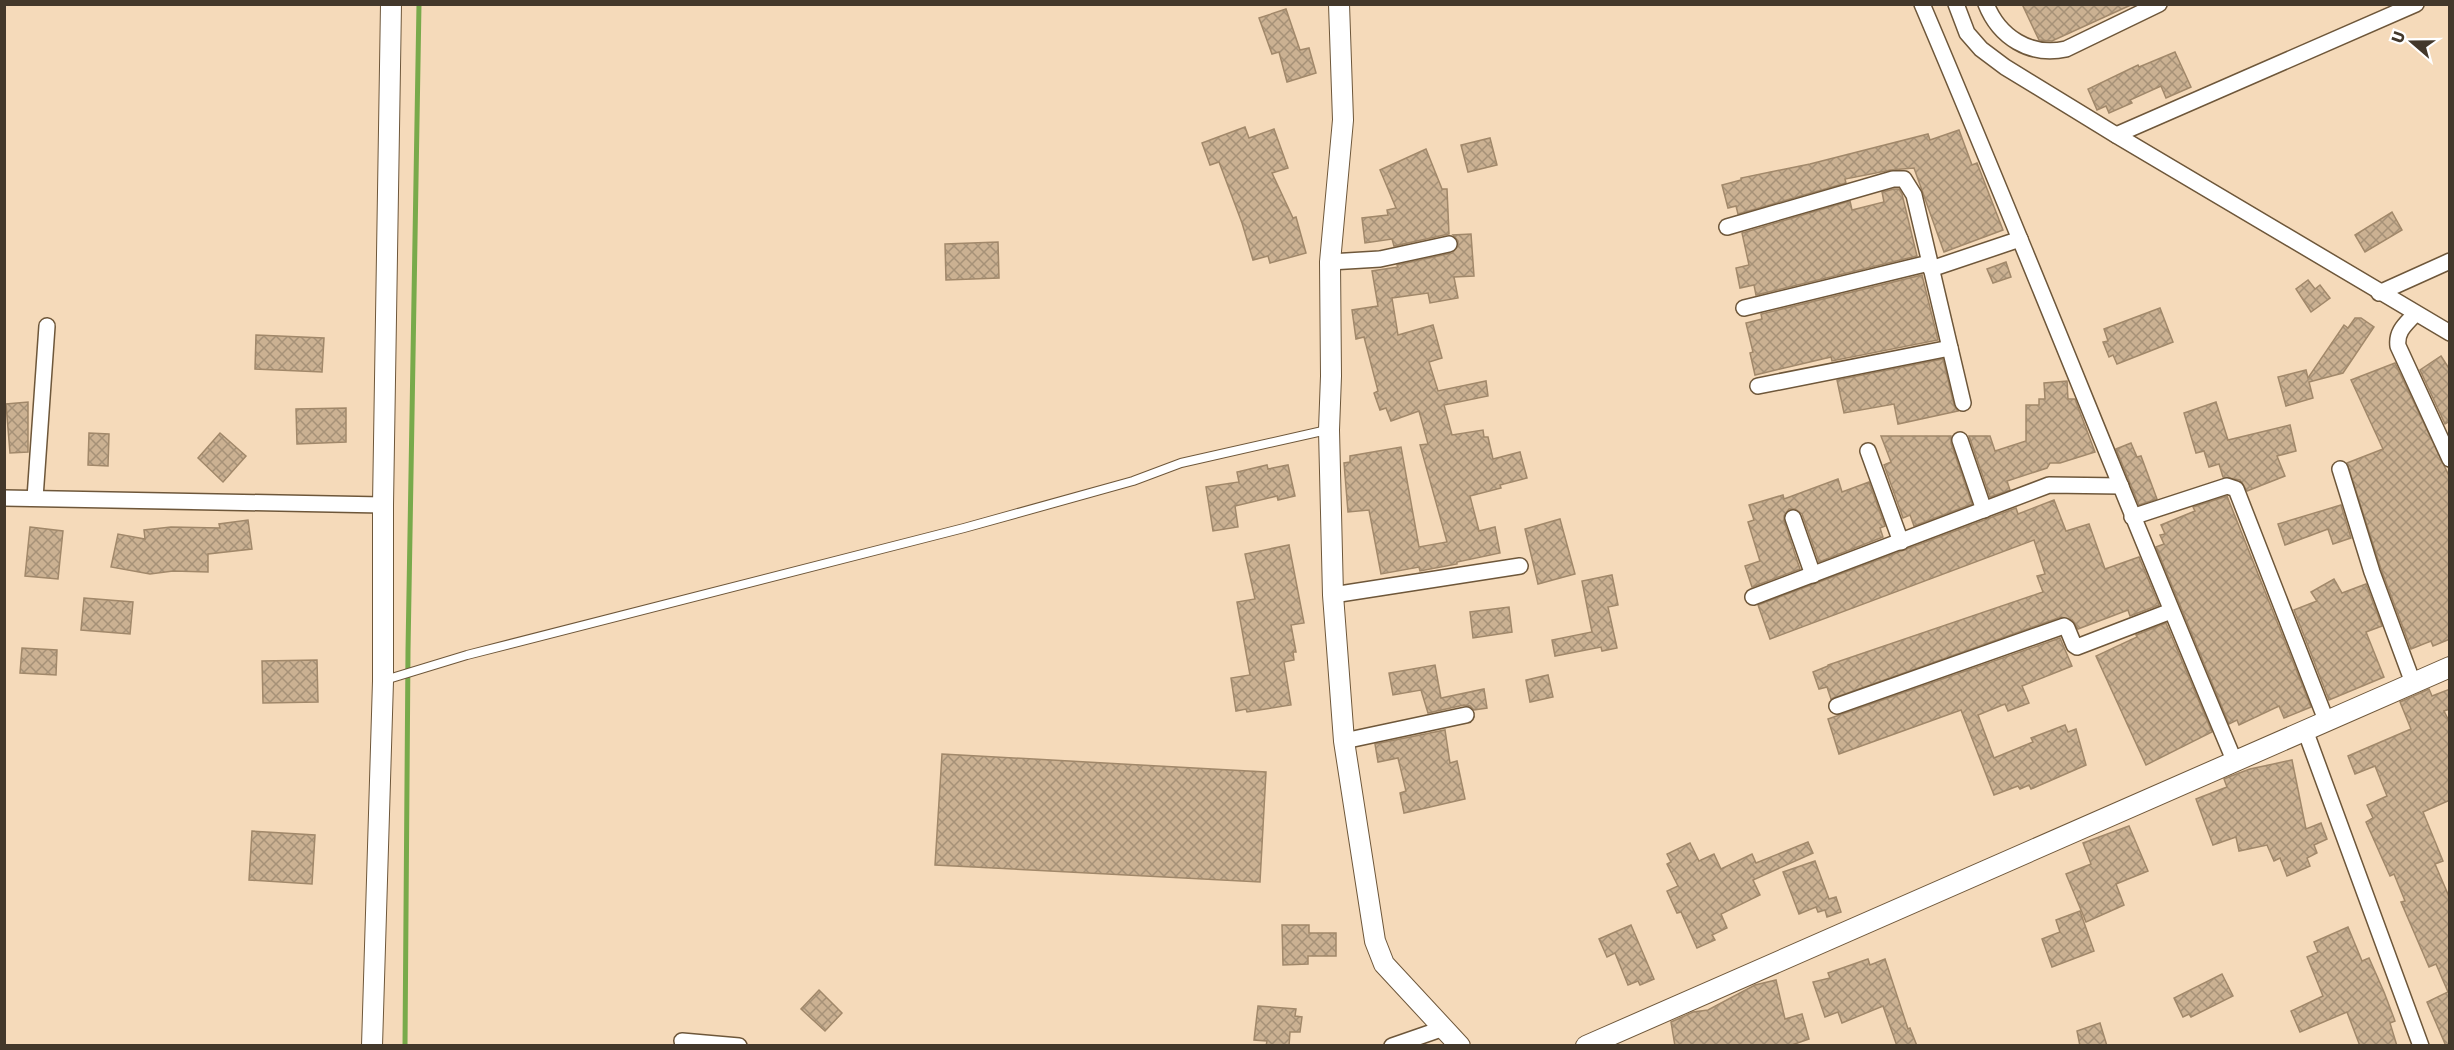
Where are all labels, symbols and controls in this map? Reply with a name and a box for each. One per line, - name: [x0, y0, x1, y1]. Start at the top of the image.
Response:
- north arrow: [2382, 12, 2442, 72]
- text: U: [2386, 28, 2411, 46]

